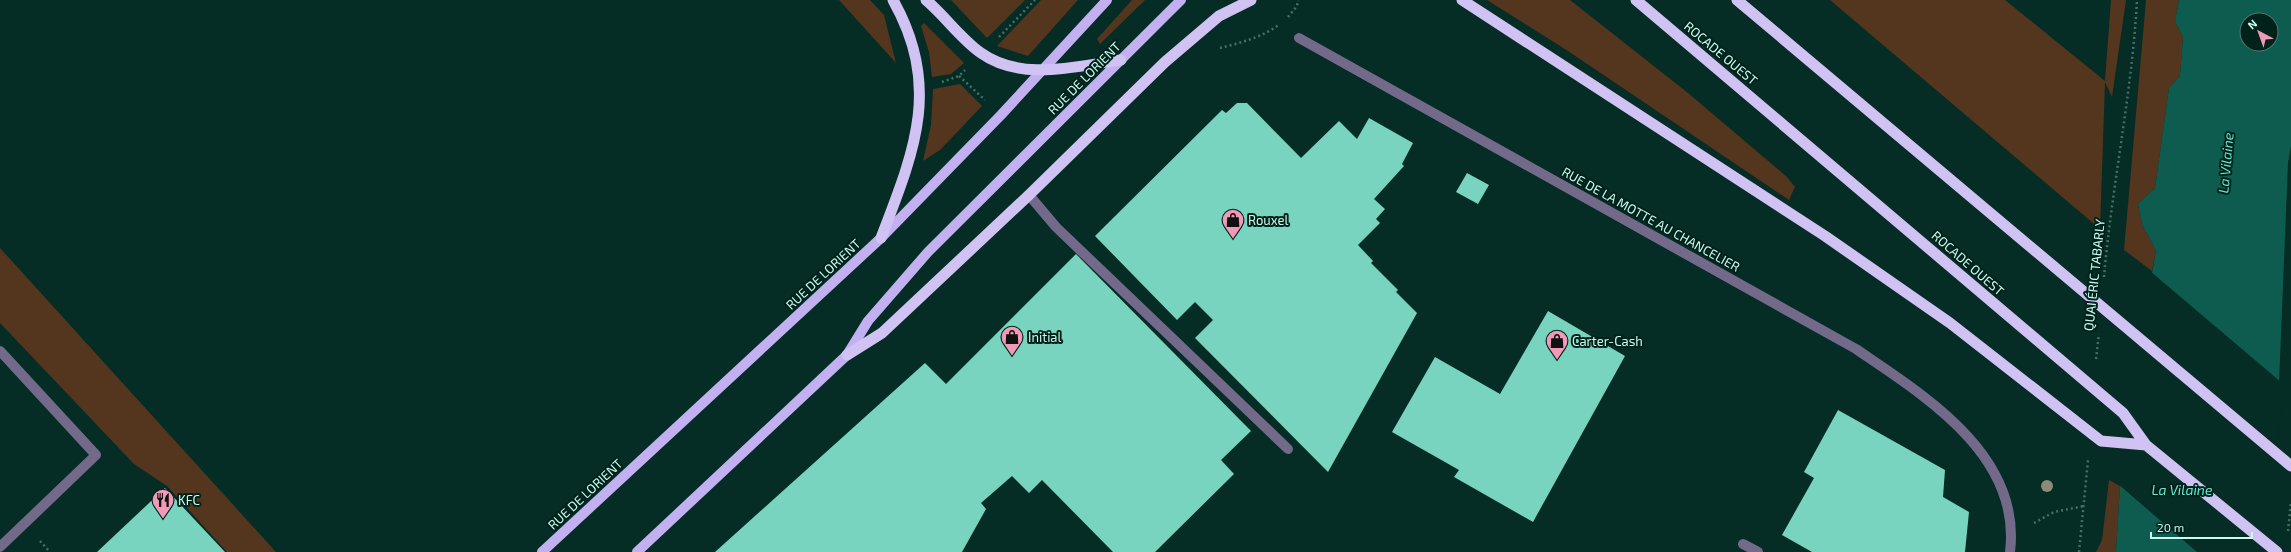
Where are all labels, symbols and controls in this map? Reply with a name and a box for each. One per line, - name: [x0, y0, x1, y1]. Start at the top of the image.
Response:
- north arrow: [2239, 12, 2279, 52]
- text: N: [2245, 17, 2259, 32]
- street label: ROCADE OUEST: [1681, 18, 1761, 88]
- street label: RUE DE LORIENT: [1044, 38, 1124, 118]
- water label: La Vilaine: [2214, 131, 2237, 194]
- street label: RUE DE LA MOTTE AU CHANCELIER: [1559, 163, 1743, 275]
- shop icon: Rouxel: [1220, 207, 1246, 240]
- place label: Rouxel: [1248, 212, 1288, 228]
- street label: QUAI ÉRIC TABARLY: [2079, 218, 2108, 332]
- street label: ROCADE OUEST: [1929, 227, 2008, 299]
- street label: RUE DE LORIENT: [782, 235, 864, 313]
- shop icon: Initial: [999, 324, 1025, 357]
- shop icon: Carter-Cash: [1544, 328, 1570, 361]
- place label: Initial: [1028, 329, 1061, 345]
- place label: Carter-Cash: [1572, 333, 1643, 349]
- street label: RUE DE LORIENT: [544, 455, 626, 533]
- water label: La Vilaine: [2152, 481, 2213, 498]
- restaurant icon: KFC: [150, 487, 176, 520]
- place label: KFC: [178, 492, 200, 508]
- scale bar: [2151, 514, 2252, 540]
- text: 20 m: [2157, 520, 2184, 534]

